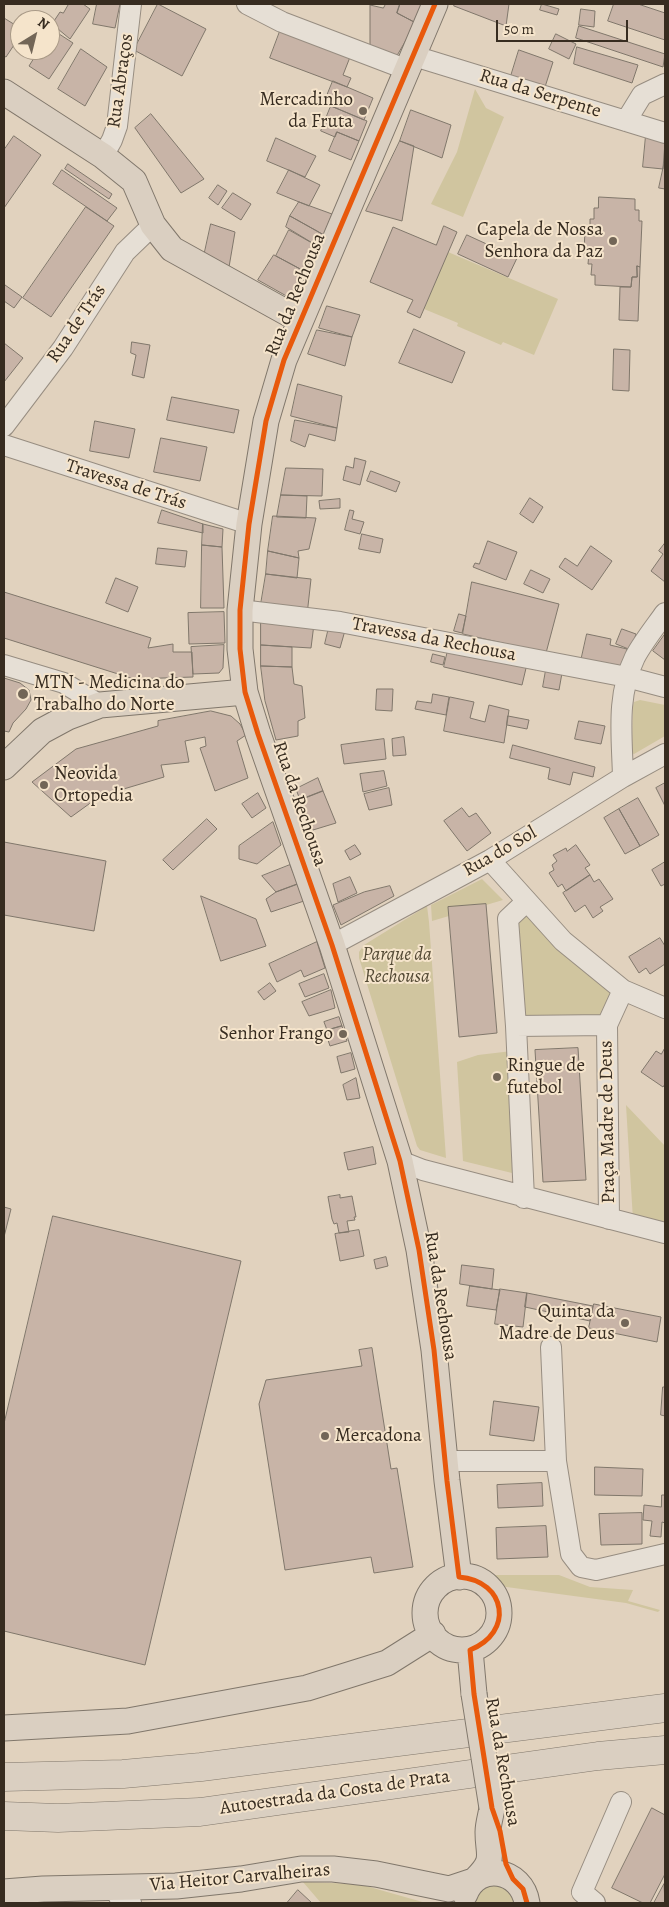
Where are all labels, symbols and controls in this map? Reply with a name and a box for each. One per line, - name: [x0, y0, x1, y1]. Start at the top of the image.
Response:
- north arrow: [10, 10, 60, 60]
- scale bar: [499, 10, 632, 42]
- text: N: [34, 13, 53, 34]
- text: 50 m: [504, 19, 534, 39]
- street label: Rua Abraços: [103, 32, 139, 130]
- street label: Rua da Serpente: [476, 65, 604, 123]
- place label: Mercadinho da Fruta: [259, 89, 353, 133]
- marker: Mercadinho da Fruta: [357, 105, 369, 117]
- place label: Capela de Nossa Senhora da Paz: [477, 219, 603, 263]
- street label: Rua da Rechousa: [261, 230, 331, 360]
- marker: Capela de Nossa Senhora da Paz: [607, 235, 619, 247]
- street label: Rua de Trás: [42, 280, 112, 368]
- street label: Travessa de Trás: [63, 455, 189, 515]
- street label: Travessa da Rechousa: [350, 613, 518, 667]
- place label: MTN - Medicina do Trabalho do Norte: [34, 672, 185, 716]
- marker: MTN - Medicina do Trabalho do Norte: [16, 687, 30, 701]
- street label: Rua da Rechousa: [267, 738, 331, 870]
- place label: Neovida Ortopedia: [54, 763, 133, 807]
- marker: Neovida Ortopedia: [38, 779, 50, 791]
- street label: Rua do Sol: [459, 822, 541, 882]
- park label: Parque da Rechousa: [362, 944, 432, 988]
- place label: Senhor Frango: [219, 1023, 333, 1045]
- marker: Senhor Frango: [337, 1028, 349, 1040]
- street label: Praça Madre de Deus: [595, 1040, 621, 1204]
- place label: Ringue de futebol: [507, 1055, 585, 1099]
- marker: Ringue de futebol: [491, 1071, 503, 1083]
- street label: Rua da Rechousa: [419, 1230, 461, 1362]
- place label: Quinta da Madre de Deus: [498, 1301, 615, 1345]
- marker: Quinta da Madre de Deus: [619, 1317, 631, 1329]
- place label: Mercadona: [335, 1425, 422, 1447]
- marker: Mercadona: [319, 1430, 331, 1442]
- street label: Rua da Rechousa: [479, 1696, 525, 1828]
- street label: Autoestrada da Costa de Prata: [219, 1766, 451, 1820]
- street label: Via Heitor Carvalheiras: [149, 1859, 331, 1897]

